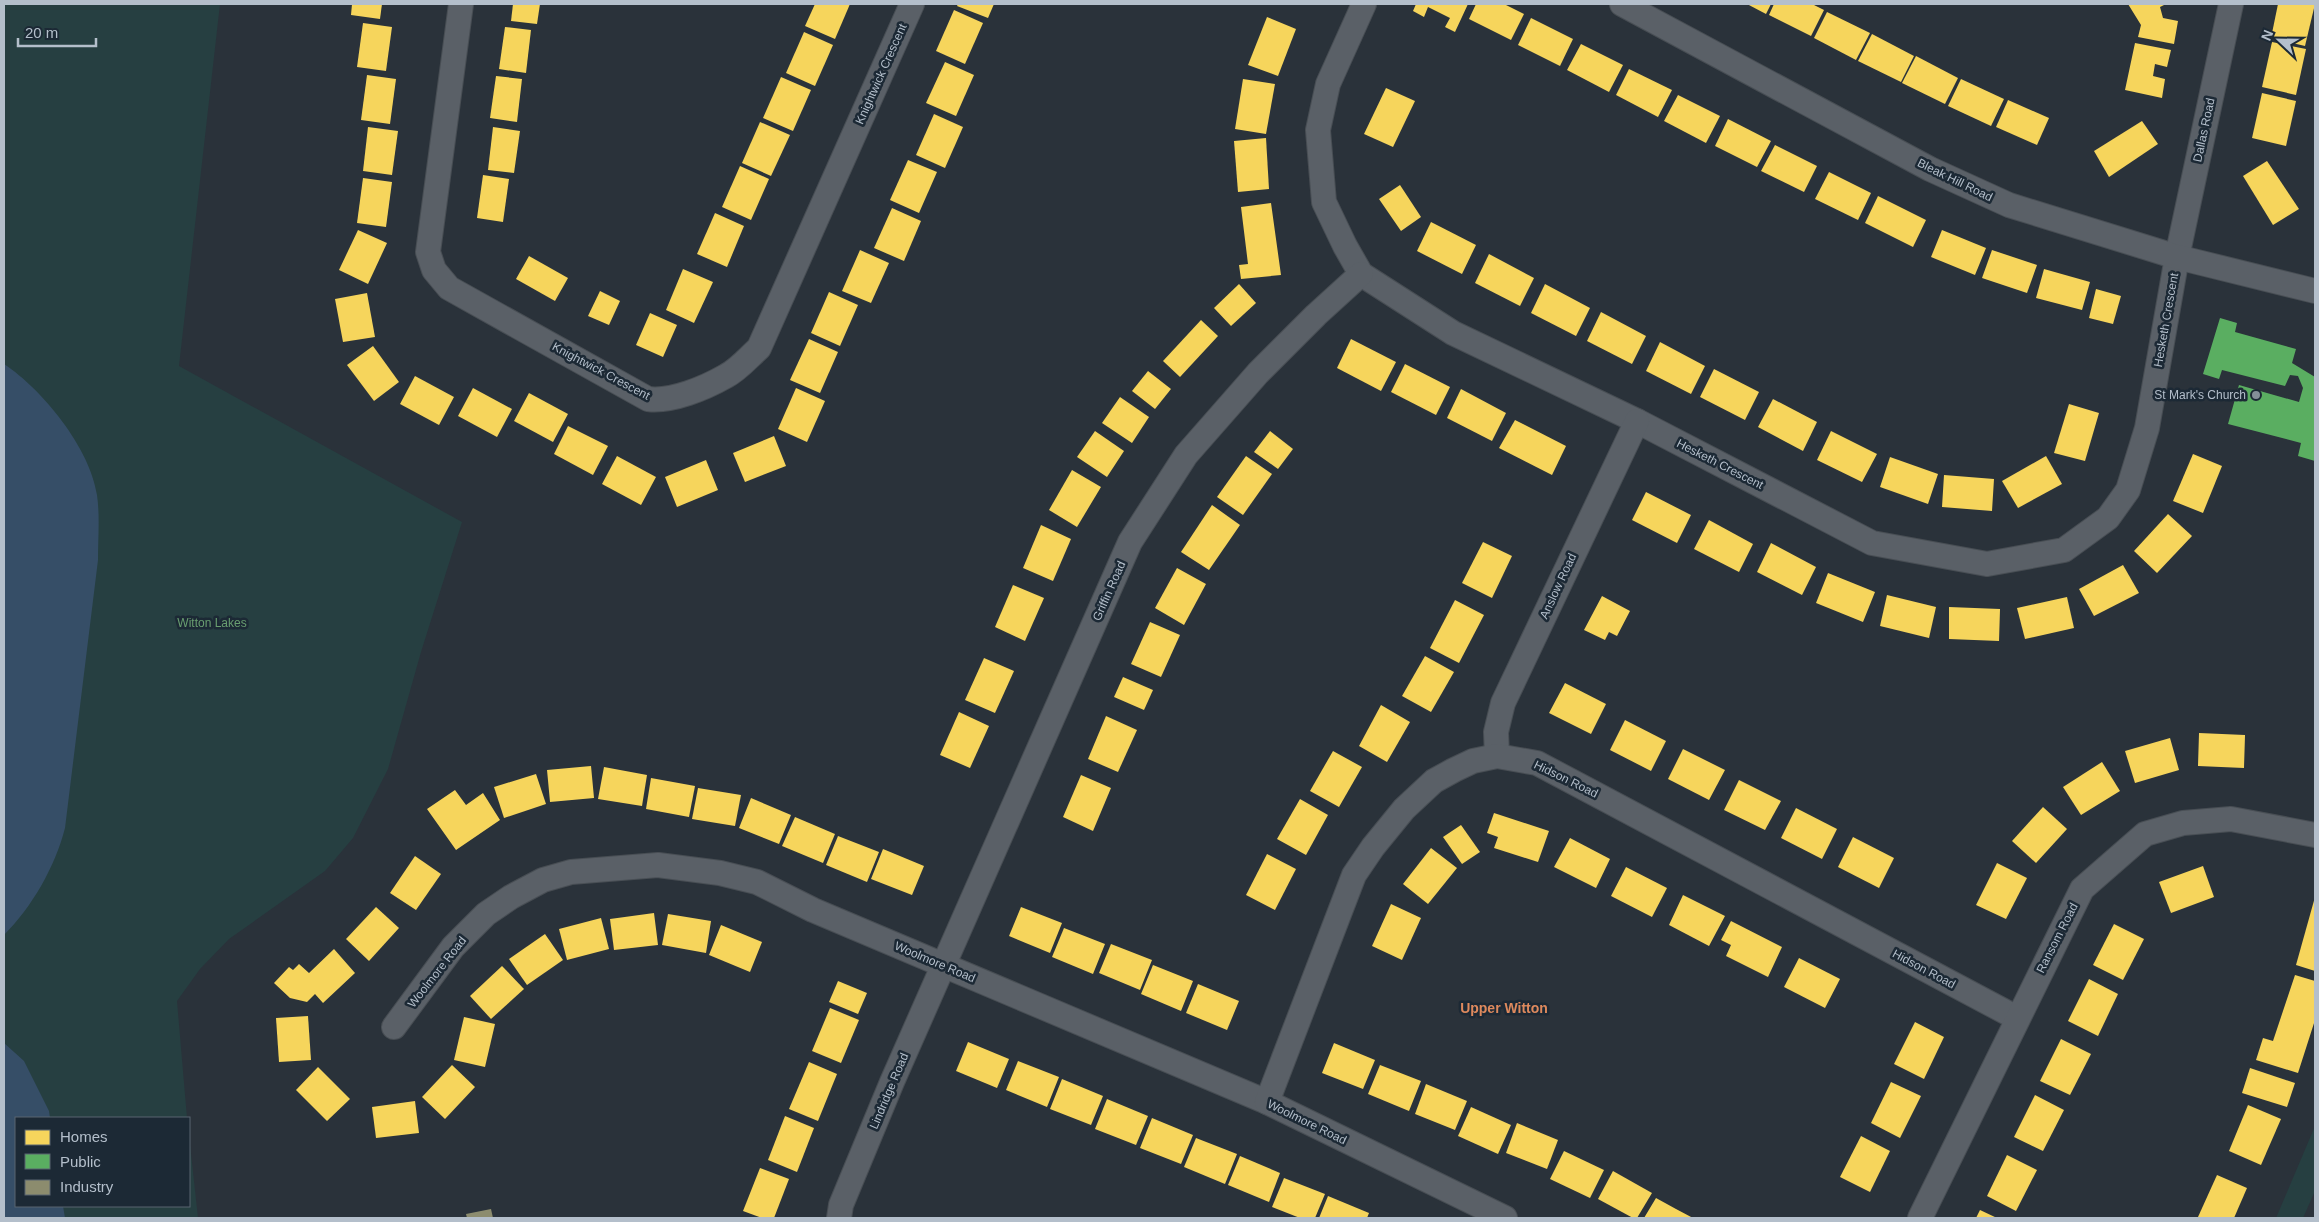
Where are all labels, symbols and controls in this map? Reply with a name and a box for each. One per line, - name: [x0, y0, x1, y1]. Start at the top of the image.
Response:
- scale bar: [18, 15, 95, 47]
- north arrow: [2254, 15, 2304, 65]
- street label: Knightwick Crescent: [852, 21, 910, 127]
- text: 20 m: [25, 24, 58, 41]
- text: N: [2258, 27, 2276, 43]
- street label: Dallas Road: [2190, 97, 2218, 163]
- street label: Bleak Hill Road: [1915, 156, 1995, 204]
- street label: Hesketh Crescent: [2151, 271, 2181, 368]
- street label: Knightwick Crescent: [550, 339, 653, 403]
- place label: St Mark's Church: [2154, 388, 2246, 402]
- marker: St Mark's Church: [2250, 389, 2262, 401]
- street label: Hesketh Crescent: [1674, 436, 1766, 492]
- street label: Anslow Road: [1537, 551, 1579, 621]
- street label: Griffin Road: [1090, 559, 1128, 623]
- park label: Witton Lakes: [177, 616, 247, 630]
- street label: Hidson Road: [1532, 758, 1600, 800]
- street label: Ransom Road: [2033, 901, 2081, 975]
- street label: Woolmore Road: [405, 934, 469, 1010]
- street label: Woolmore Road: [892, 939, 978, 985]
- street label: Hidson Road: [1890, 947, 1958, 991]
- district label: Upper Witton: [1460, 1000, 1548, 1016]
- street label: Lindridge Road: [867, 1051, 911, 1131]
- street label: Woolmore Road: [1265, 1097, 1349, 1147]
- legend: [15, 1117, 190, 1207]
- text: Homes: [60, 1128, 108, 1145]
- text: Public: [60, 1153, 101, 1170]
- text: Industry: [60, 1178, 114, 1195]

